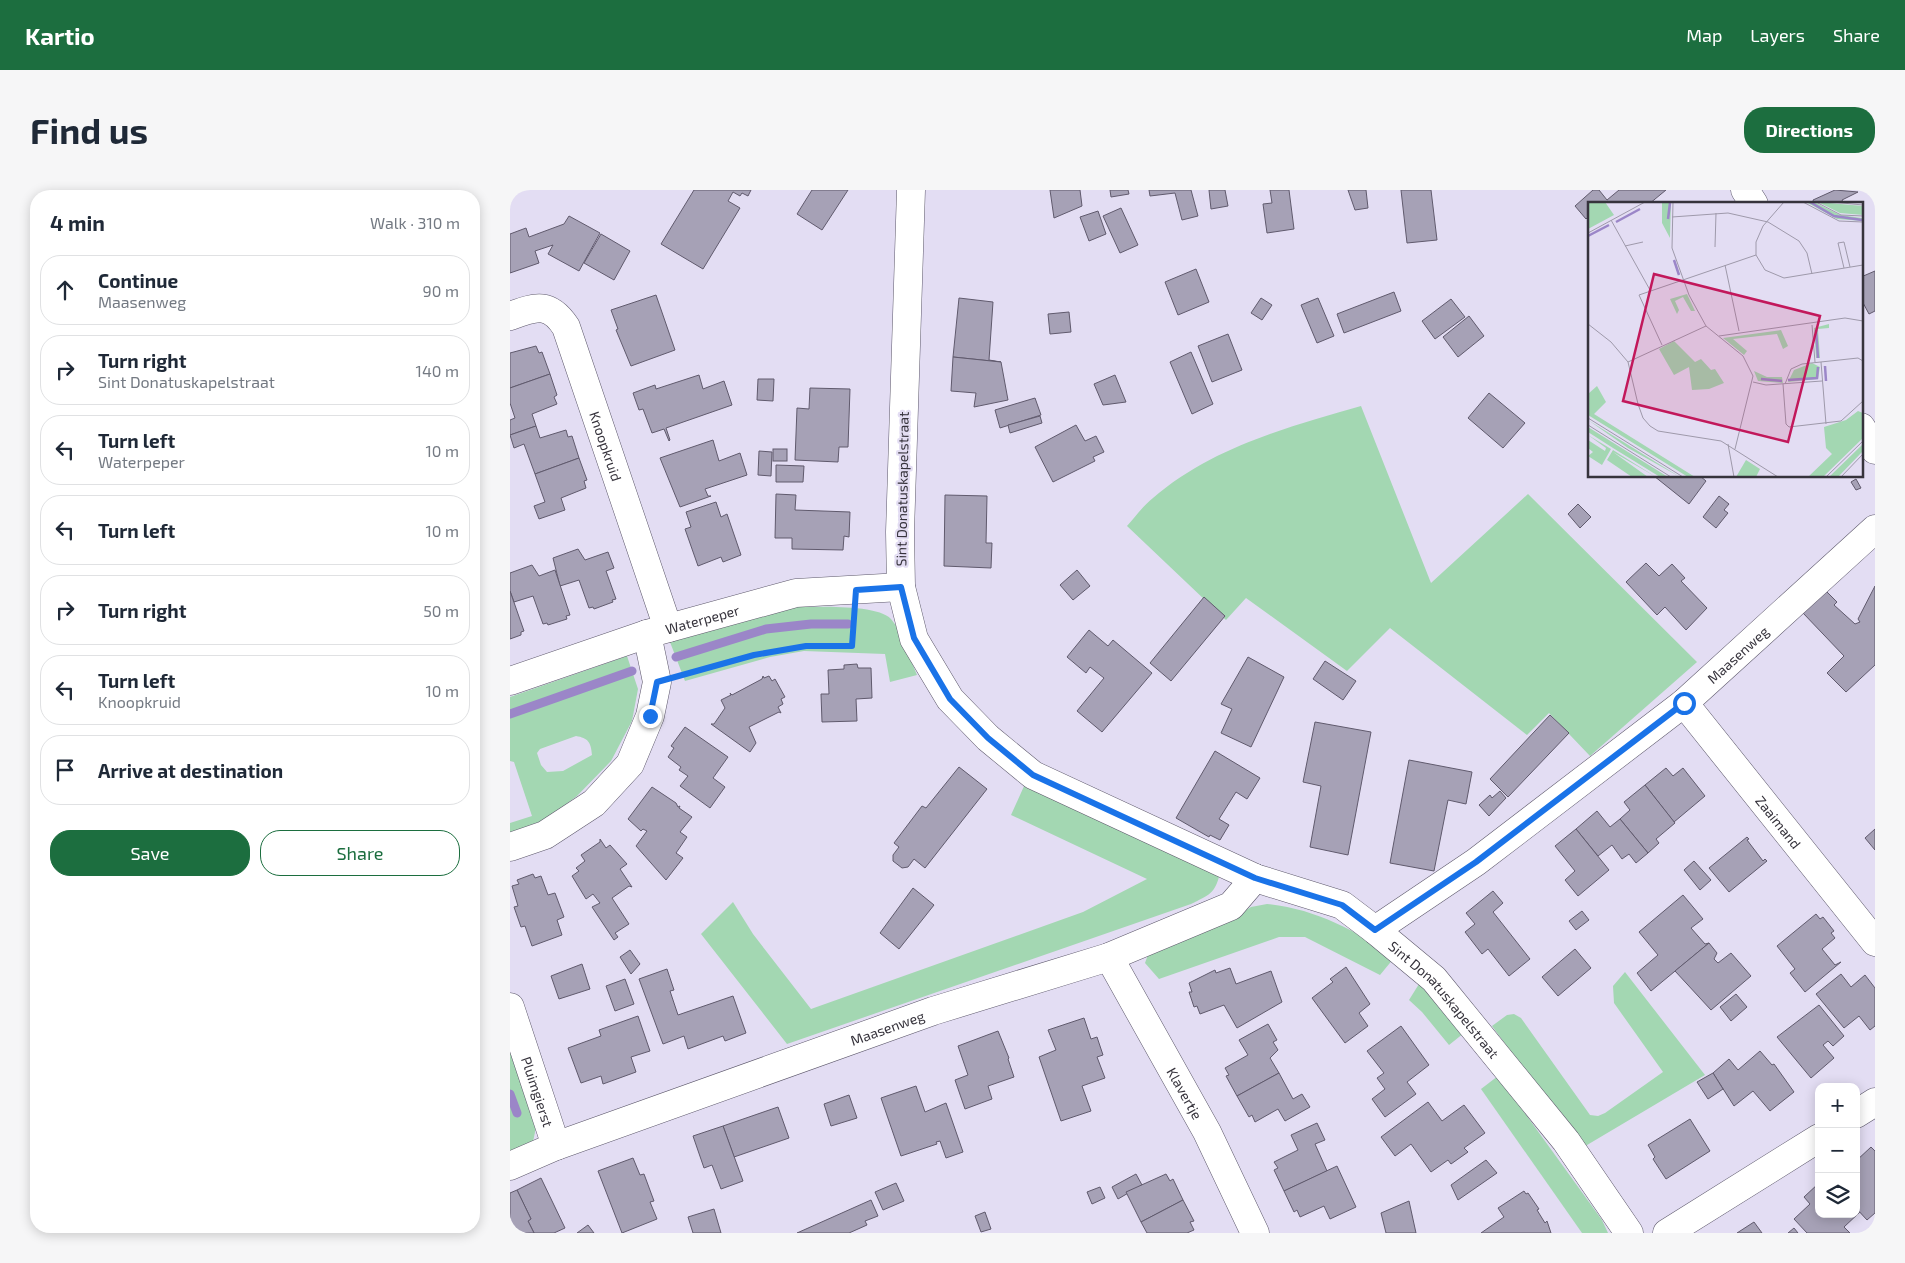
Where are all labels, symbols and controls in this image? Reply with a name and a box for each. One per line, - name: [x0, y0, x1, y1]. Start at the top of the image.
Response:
- text: Kartio: [25, 21, 95, 50]
- text: Map: [1686, 24, 1722, 46]
- text: Layers: [1750, 24, 1805, 46]
- text: Share: [1833, 24, 1880, 46]
- button: Directions: [1744, 107, 1875, 153]
- text: Find us: [30, 109, 148, 151]
- inset map: [1588, 202, 1862, 478]
- text: 4 min: [50, 210, 105, 235]
- text: Walk · 310 m: [370, 213, 460, 232]
- text: Continue: [98, 269, 178, 292]
- icon: ahead: [51, 276, 79, 304]
- text: 90 m: [423, 281, 459, 300]
- text: Maasenweg: [98, 292, 186, 311]
- text: Turn right: [98, 349, 186, 372]
- icon: right: [51, 356, 79, 384]
- text: 140 m: [416, 361, 459, 380]
- text: Sint Donatuskapelstraat: [98, 372, 275, 391]
- street label: Knoopkruid: [587, 409, 626, 483]
- street label: Sint Donatuskapelstraat: [892, 411, 912, 567]
- text: Turn left: [98, 429, 175, 452]
- icon: left: [51, 436, 79, 464]
- text: 10 m: [425, 441, 459, 460]
- text: Waterpeper: [98, 452, 185, 471]
- icon: left: [51, 516, 79, 544]
- text: Turn left: [98, 519, 175, 542]
- text: 10 m: [425, 521, 459, 540]
- icon: right: [51, 596, 79, 624]
- text: Turn right: [98, 599, 186, 622]
- street label: Waterpeper: [663, 600, 741, 637]
- text: 50 m: [423, 601, 459, 620]
- street label: Maasenweg: [1703, 622, 1772, 687]
- text: Turn left: [98, 669, 175, 692]
- icon: left: [51, 676, 79, 704]
- text: 10 m: [425, 681, 459, 700]
- text: Knoopkruid: [98, 692, 181, 711]
- route start: [1673, 692, 1696, 715]
- route end: [639, 705, 662, 728]
- icon: arrive: [51, 756, 79, 784]
- text: Arrive at destination: [98, 759, 283, 782]
- street label: Zaaimand: [1753, 792, 1805, 852]
- button: Save: [50, 830, 250, 876]
- button: Share: [260, 830, 460, 876]
- street label: Sint Donatuskapelstraat: [1386, 937, 1503, 1061]
- street label: Maasenweg: [848, 1006, 927, 1048]
- street label: Pluimgierst: [518, 1054, 558, 1129]
- street label: Klavertje: [1164, 1064, 1207, 1122]
- map controls: [1815, 1083, 1860, 1218]
- button: +: [1815, 1083, 1860, 1128]
- button: −: [1815, 1128, 1860, 1173]
- button: layers: [1815, 1173, 1860, 1218]

